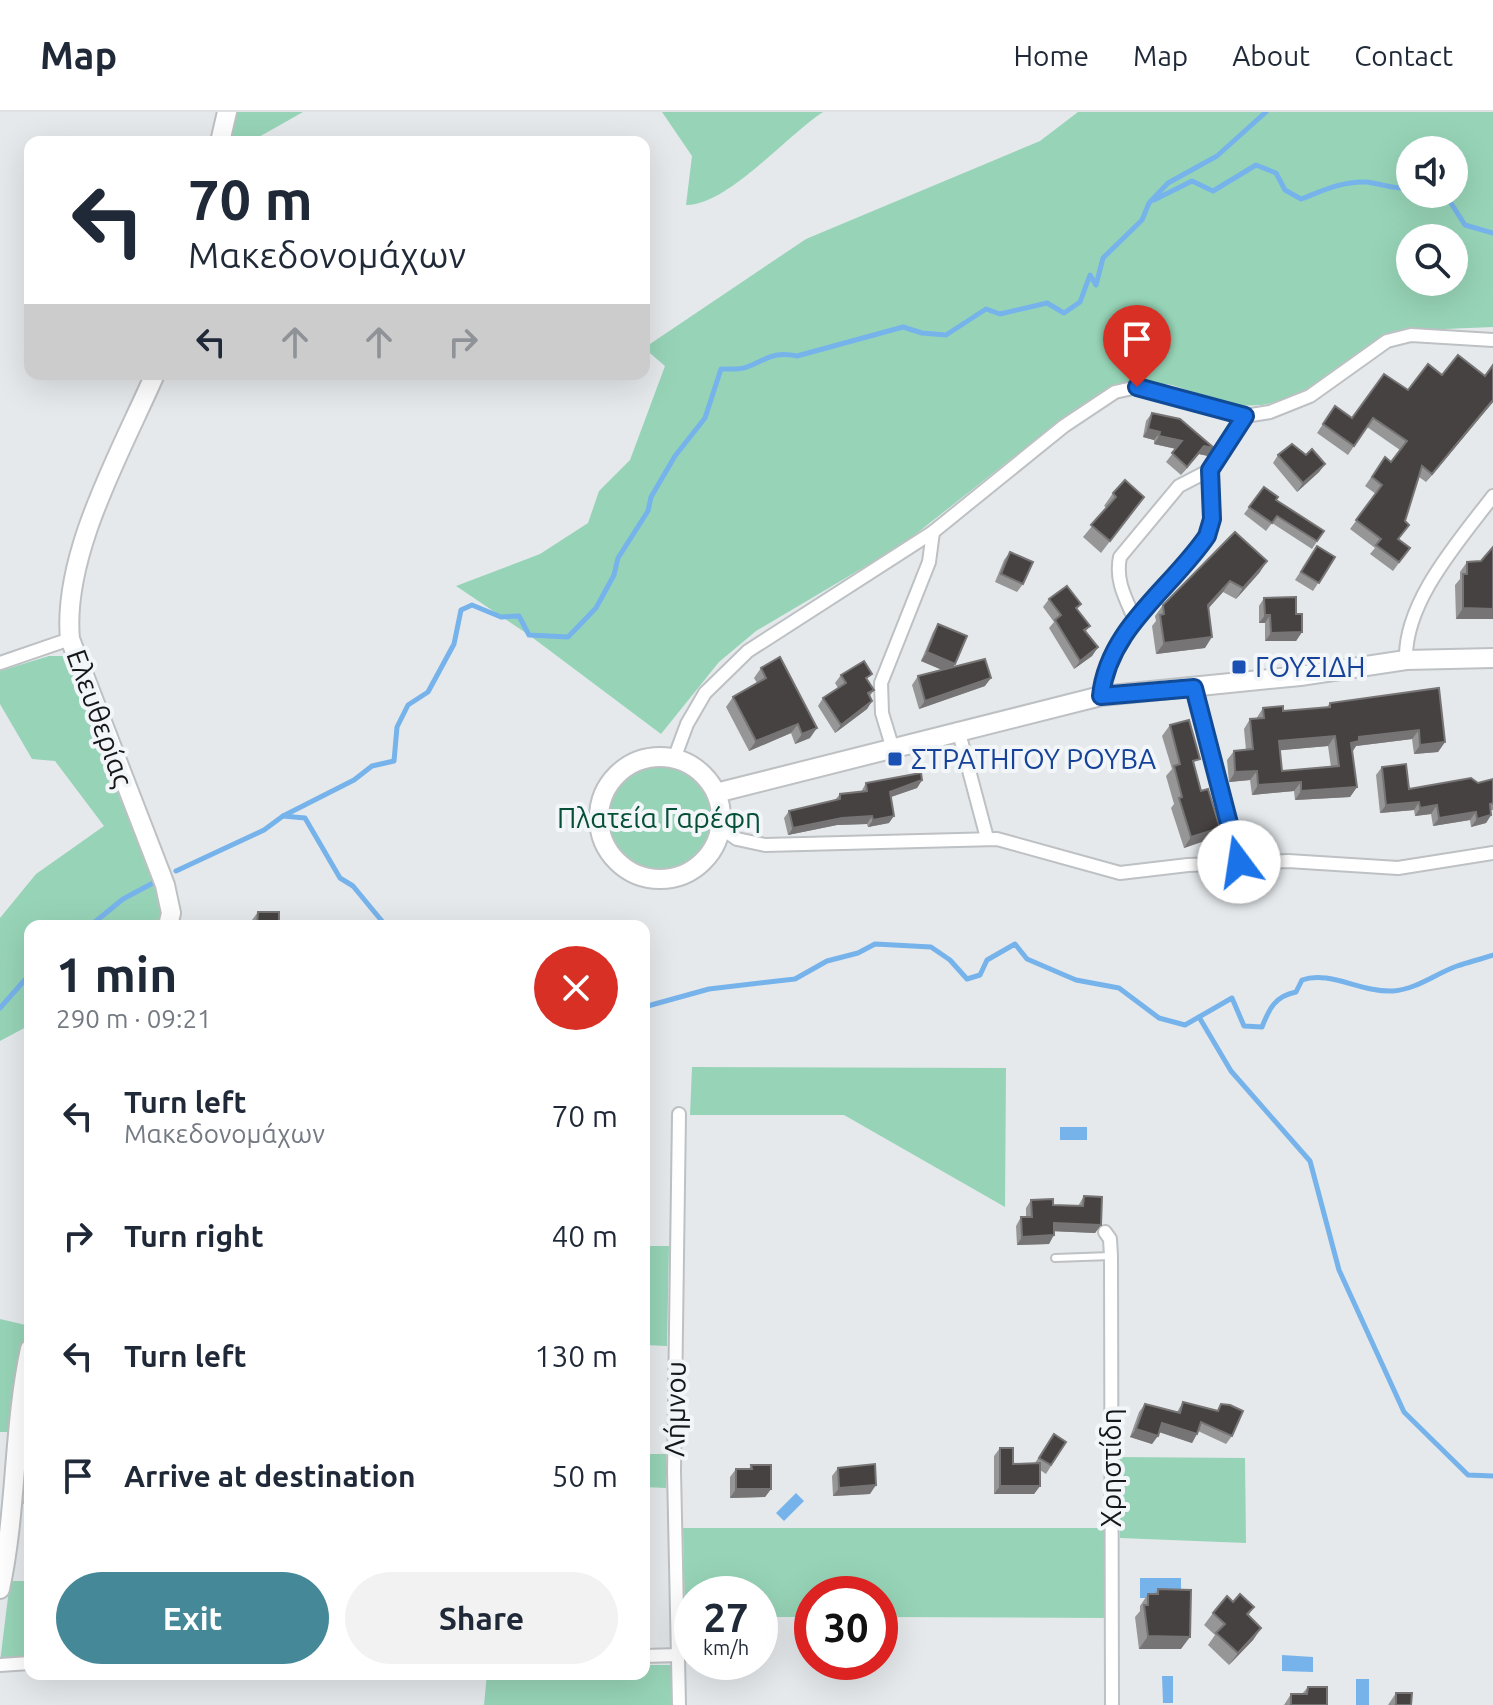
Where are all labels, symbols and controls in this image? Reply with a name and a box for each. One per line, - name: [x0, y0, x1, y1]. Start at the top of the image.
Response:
- text: Map: [40, 34, 117, 76]
- text: Home: [1014, 40, 1089, 71]
- text: Map: [1133, 40, 1188, 71]
- text: About: [1232, 40, 1310, 71]
- text: Contact: [1354, 40, 1453, 71]
- map controls: [1396, 136, 1468, 296]
- button: sound: [1396, 136, 1468, 208]
- icon: left: [56, 168, 160, 272]
- text: 70 m: [188, 168, 313, 231]
- button: search: [1396, 224, 1468, 296]
- text: Μακεδονομάχων: [188, 234, 466, 275]
- pin: [1103, 305, 1171, 387]
- icon: arrive: [1115, 317, 1159, 361]
- icon: left: [189, 320, 233, 364]
- icon: ahead: [273, 320, 317, 364]
- icon: ahead: [357, 320, 401, 364]
- icon: right: [441, 320, 485, 364]
- street label: Ελευθερίας: [60, 645, 140, 791]
- place label: ΓΟΥΣΙΔΗ: [1255, 651, 1366, 682]
- marker: ΓΟΥΣΙΔΗ: [1230, 658, 1248, 676]
- place label: ΣΤΡΑΤΗΓΟΥ ΡΟΥΒΑ: [911, 743, 1156, 774]
- marker: ΣΤΡΑΤΗΓΟΥ ΡΟΥΒΑ: [886, 750, 904, 768]
- park label: Πλατεία Γαρέφη: [557, 802, 761, 833]
- position arrow: [1197, 820, 1281, 904]
- button: close: [534, 946, 618, 1030]
- text: 1 min: [56, 947, 177, 1001]
- text: 290 m · 09:21: [56, 1004, 212, 1033]
- text: Turn left: [124, 1085, 246, 1119]
- icon: left: [56, 1094, 100, 1138]
- text: 70 m: [551, 1099, 618, 1133]
- text: Μακεδονομάχων: [124, 1119, 325, 1148]
- icon: right: [56, 1214, 100, 1258]
- text: Turn right: [124, 1219, 264, 1253]
- text: 40 m: [551, 1219, 618, 1253]
- icon: left: [56, 1334, 100, 1378]
- text: Turn left: [124, 1339, 246, 1373]
- text: 130 m: [534, 1339, 618, 1373]
- street label: Λήμνου: [658, 1361, 691, 1457]
- street label: Χρηστίδη: [1095, 1408, 1126, 1528]
- icon: arrive: [56, 1454, 100, 1498]
- text: Arrive at destination: [124, 1459, 416, 1493]
- text: 50 m: [551, 1459, 618, 1493]
- button: Exit: [56, 1572, 329, 1664]
- button: Share: [345, 1572, 618, 1664]
- speed limit sign: 30: [794, 1576, 898, 1680]
- text: 27: [703, 1595, 749, 1640]
- text: km/h: [703, 1636, 749, 1659]

